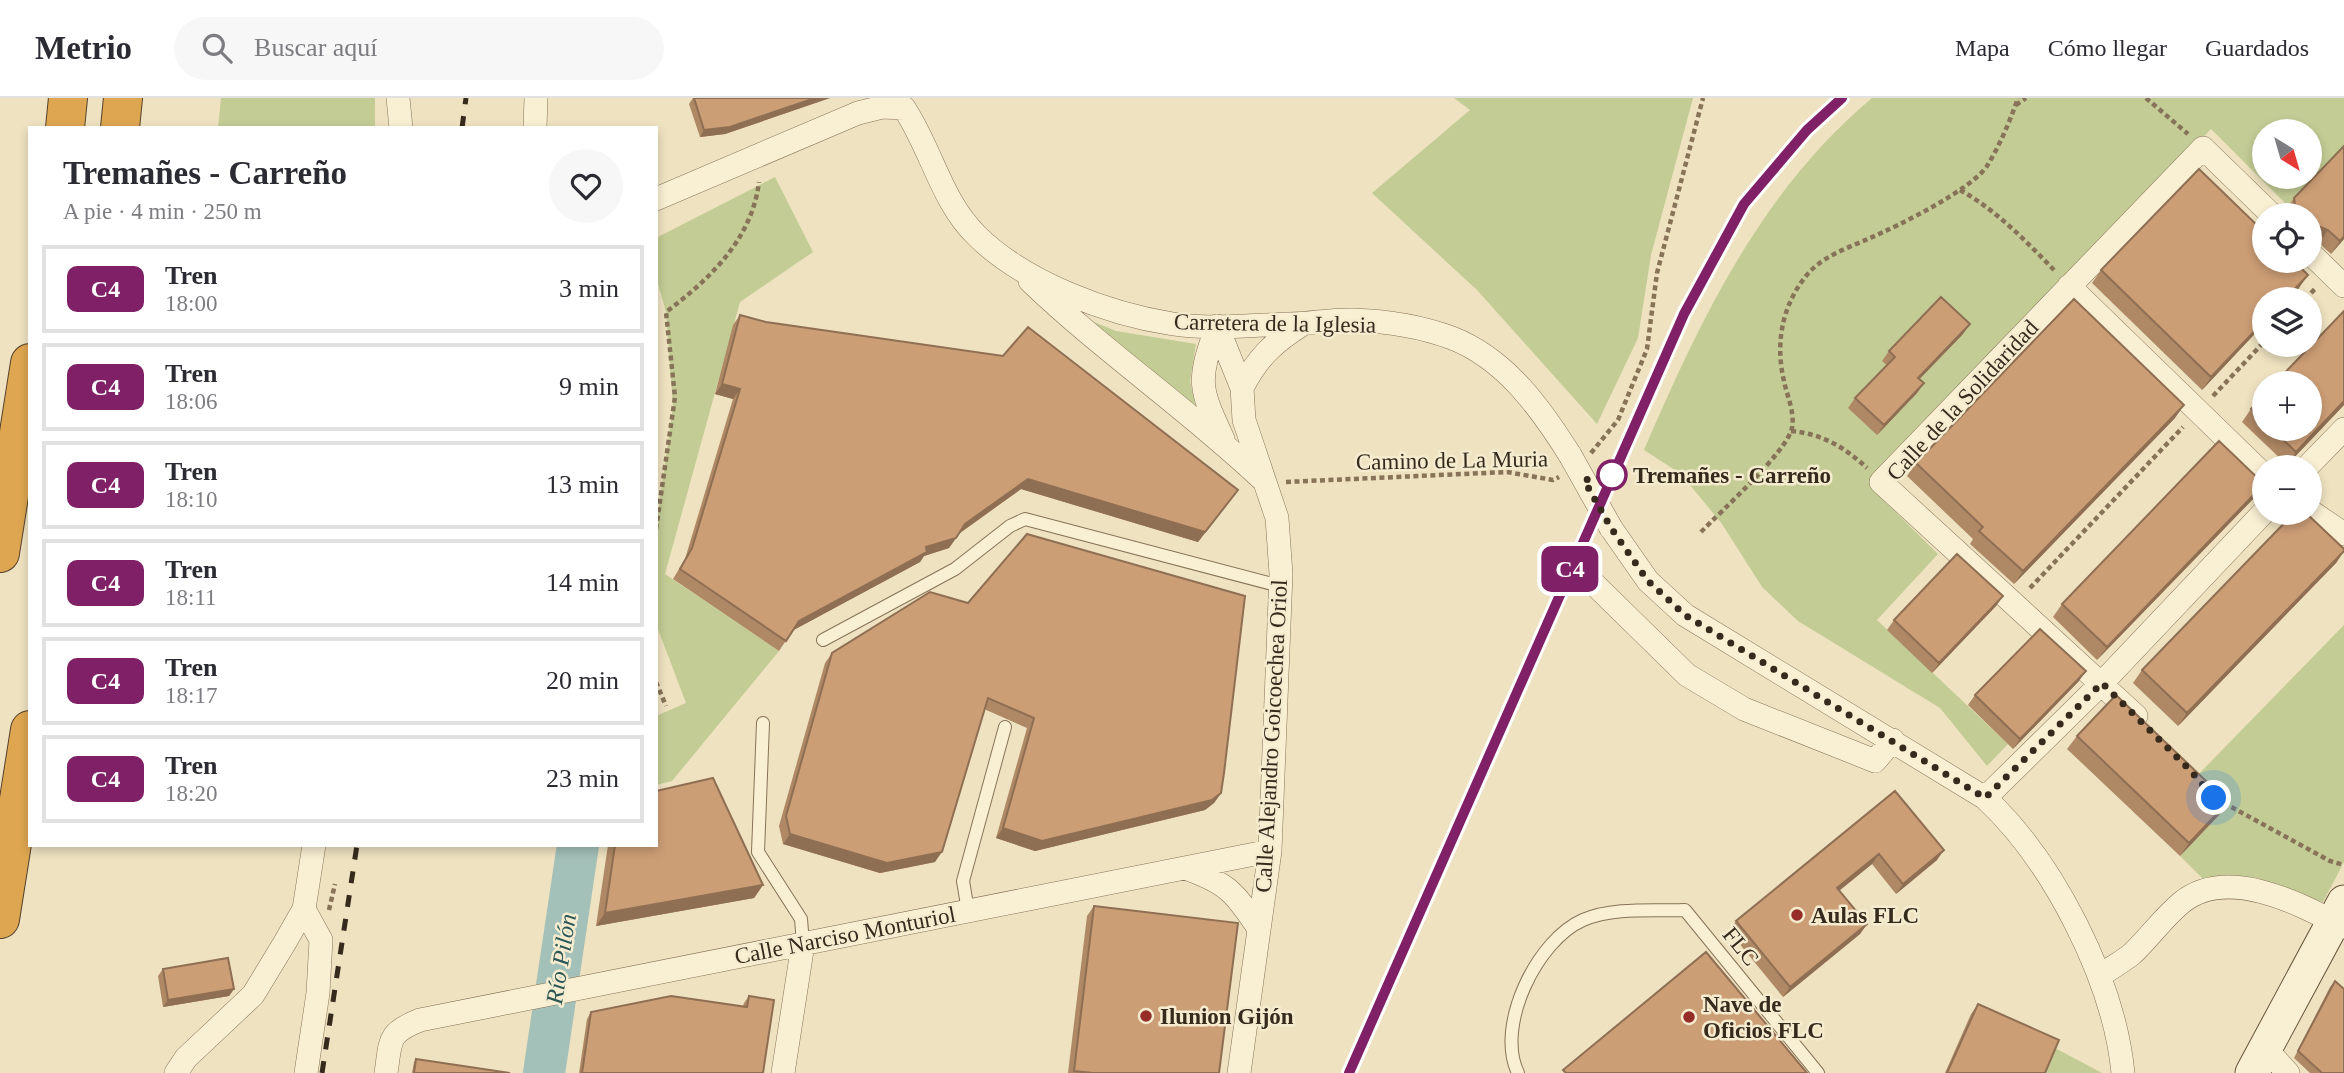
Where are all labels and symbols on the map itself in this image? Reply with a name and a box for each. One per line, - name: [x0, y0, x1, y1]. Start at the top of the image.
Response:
- north arrow: [2252, 119, 2322, 189]
- street label: Carretera de la Iglesia: [1174, 309, 1376, 338]
- street label: Calle de la Solidaridad: [1882, 315, 2044, 486]
- street label: Camino de La Muria: [1356, 446, 1548, 475]
- marker: Tremañes - Carreño: [1597, 460, 1627, 490]
- place label: Tremañes - Carreño: [1633, 463, 1831, 488]
- line badge: C4: [1538, 546, 1602, 592]
- street label: Calle Alejandro Goicoechea Oriol: [1251, 579, 1292, 893]
- your location: [2196, 780, 2231, 815]
- street label: Calle Narciso Monturiol: [732, 902, 958, 969]
- place label: Aulas FLC: [1811, 903, 1919, 928]
- marker: Aulas FLC: [1789, 907, 1805, 923]
- water label: Río Pilón: [541, 912, 581, 1007]
- street label: FLC: [1718, 922, 1764, 971]
- place label: Nave de Oficios FLC: [1703, 992, 1824, 1043]
- place label: Ilunion Gijón: [1160, 1004, 1294, 1029]
- marker: Ilunion Gijón: [1138, 1008, 1154, 1024]
- marker: Nave de Oficios FLC: [1681, 1009, 1697, 1025]

